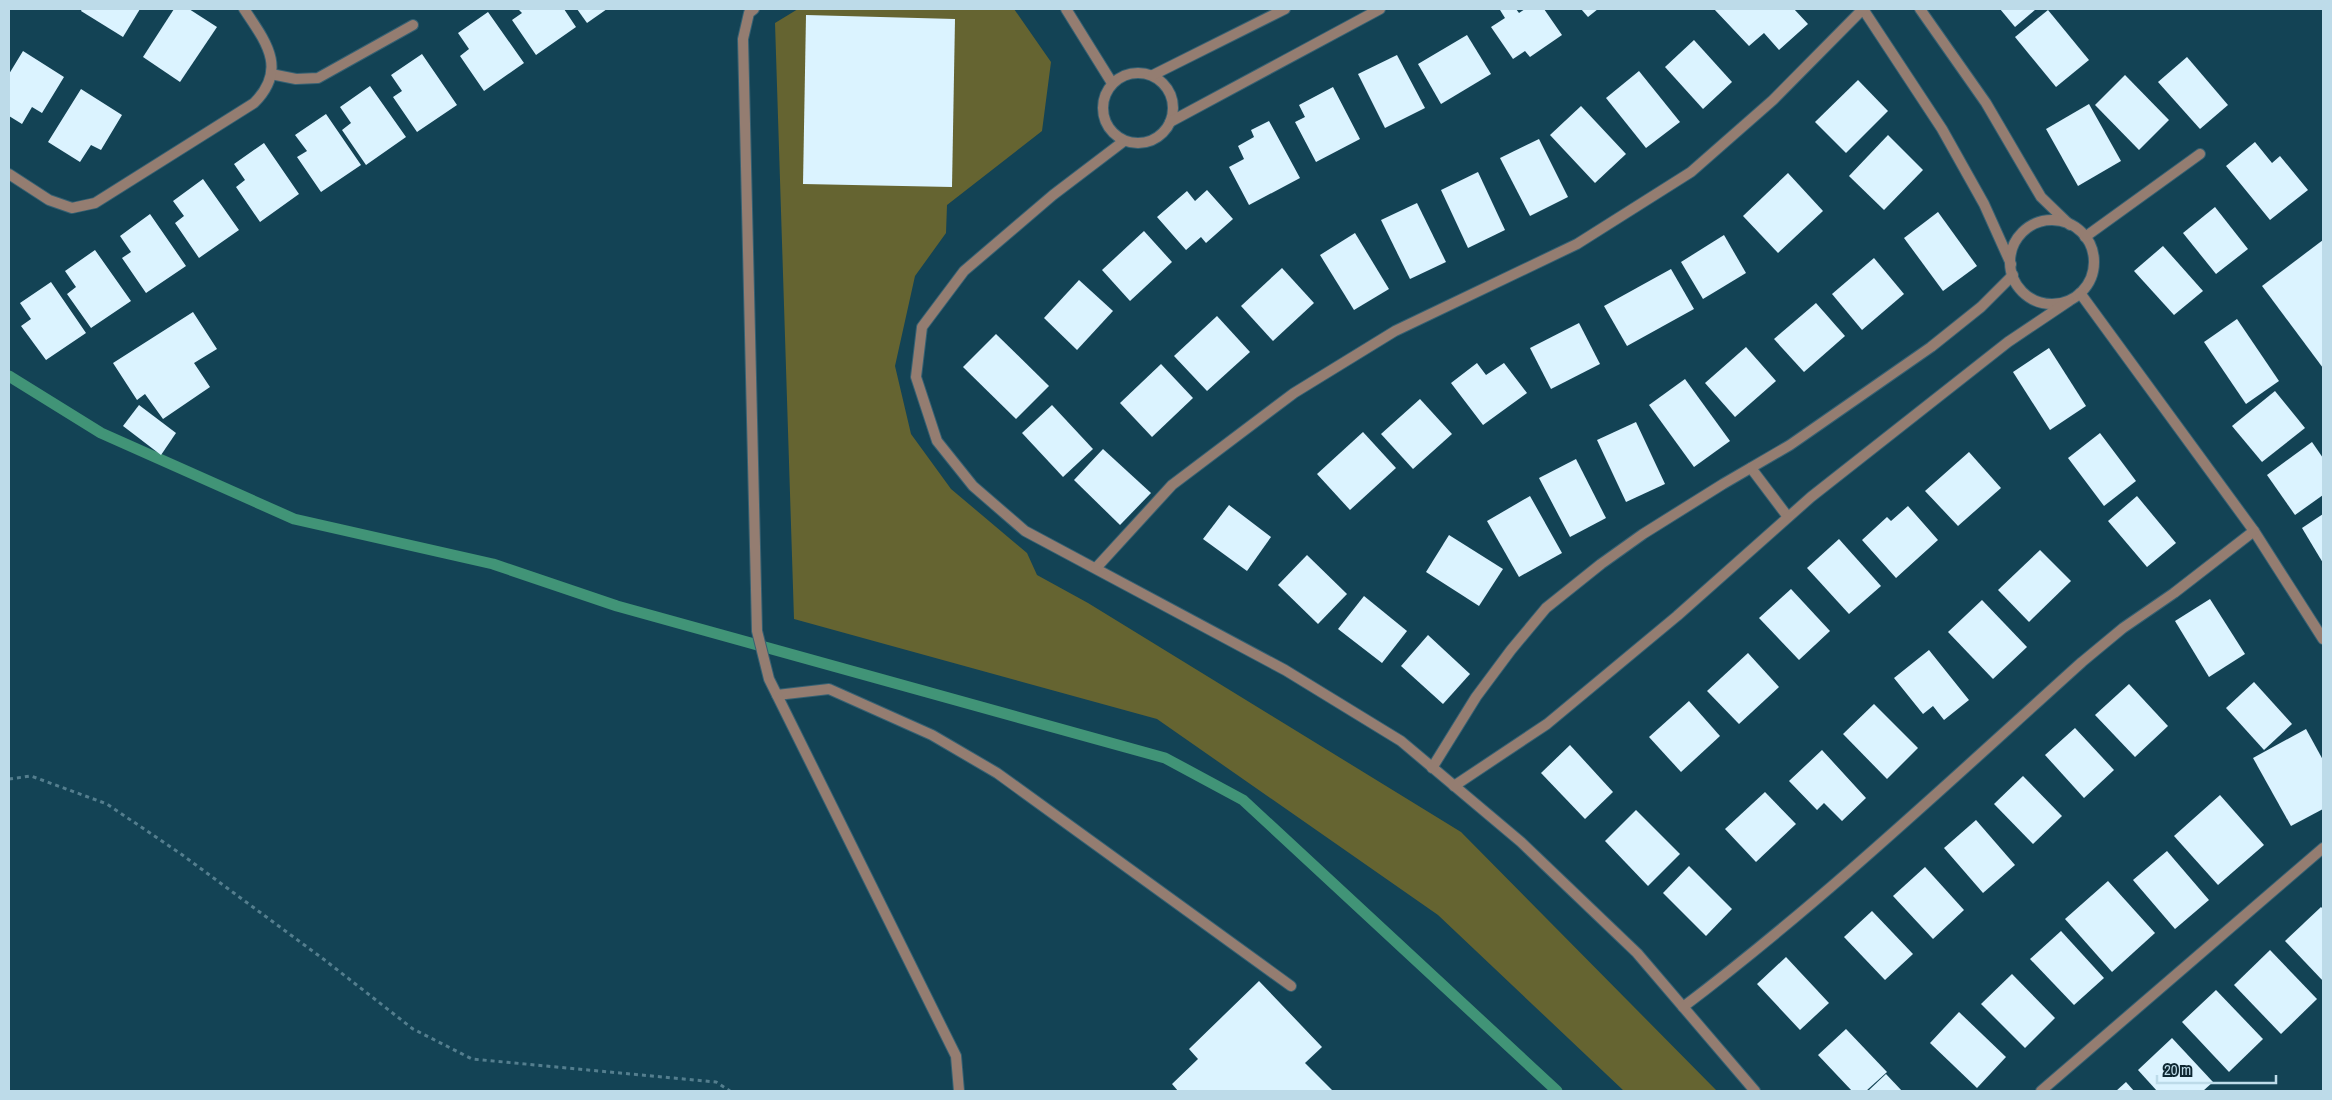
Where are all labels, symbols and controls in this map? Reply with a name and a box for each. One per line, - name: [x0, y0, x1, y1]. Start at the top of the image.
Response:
- scale bar: [2157, 1052, 2276, 1084]
- text: 20 m: [2164, 1059, 2191, 1080]

